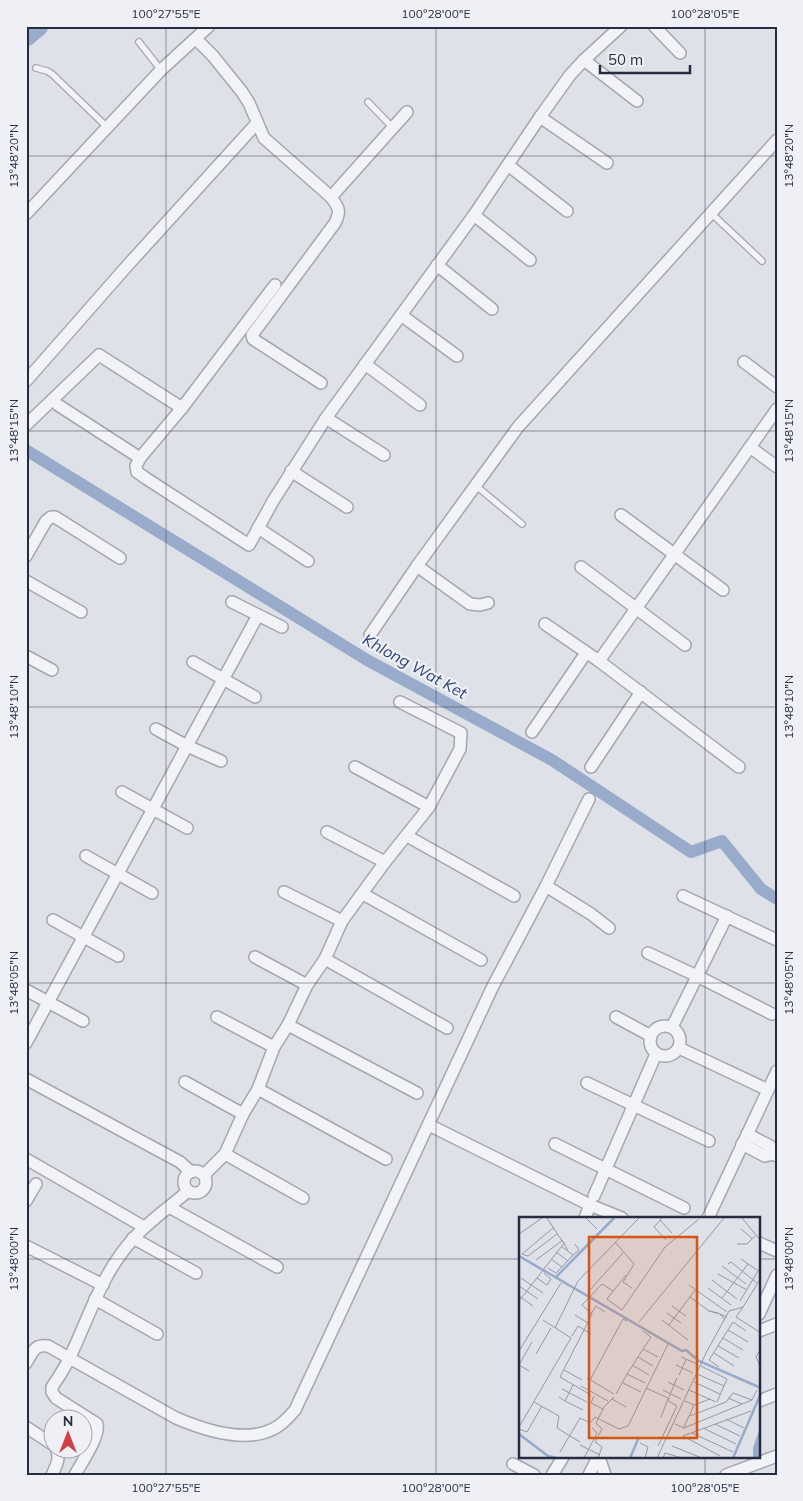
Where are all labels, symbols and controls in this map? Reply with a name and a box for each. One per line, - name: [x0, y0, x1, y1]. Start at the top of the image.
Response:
- text: 100°27'55"E: [131, 6, 201, 21]
- text: 100°28'00"E: [401, 6, 471, 21]
- text: 100°28'05"E: [670, 6, 740, 21]
- scale bar: [600, 42, 690, 74]
- text: 50 m: [608, 50, 643, 69]
- text: 13°48'20"N: [6, 124, 21, 188]
- text: 13°48'20"N: [781, 124, 796, 188]
- text: 13°48'15"N: [6, 399, 21, 463]
- text: 13°48'15"N: [781, 399, 796, 463]
- water label: Khlong Wat Ket: [359, 629, 471, 703]
- text: 13°48'10"N: [6, 675, 21, 739]
- text: 13°48'10"N: [781, 675, 796, 739]
- text: 13°48'05"N: [6, 951, 21, 1015]
- text: 13°48'05"N: [781, 951, 796, 1015]
- inset map: [519, 1217, 760, 1458]
- text: 13°48'00"N: [6, 1227, 21, 1291]
- text: 13°48'00"N: [781, 1227, 796, 1291]
- north arrow: [42, 1408, 92, 1458]
- text: N: [63, 1412, 73, 1430]
- text: 100°27'55"E: [131, 1480, 201, 1495]
- text: 100°28'00"E: [401, 1480, 471, 1495]
- text: 100°28'05"E: [670, 1480, 740, 1495]

